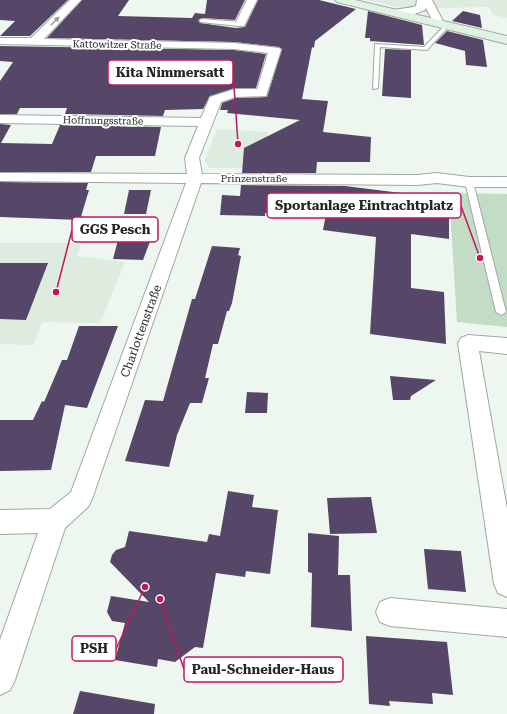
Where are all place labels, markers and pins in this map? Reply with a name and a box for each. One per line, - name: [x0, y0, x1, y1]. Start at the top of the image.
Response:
- callout: Kita Nimmersatt: [108, 60, 233, 85]
- callout: Sportanlage Eintrachtplatz: [267, 193, 461, 218]
- callout: GGS Pesch: [72, 217, 158, 242]
- callout: PSH: [72, 636, 116, 661]
- callout: Paul-Schneider-Haus: [184, 657, 343, 682]

